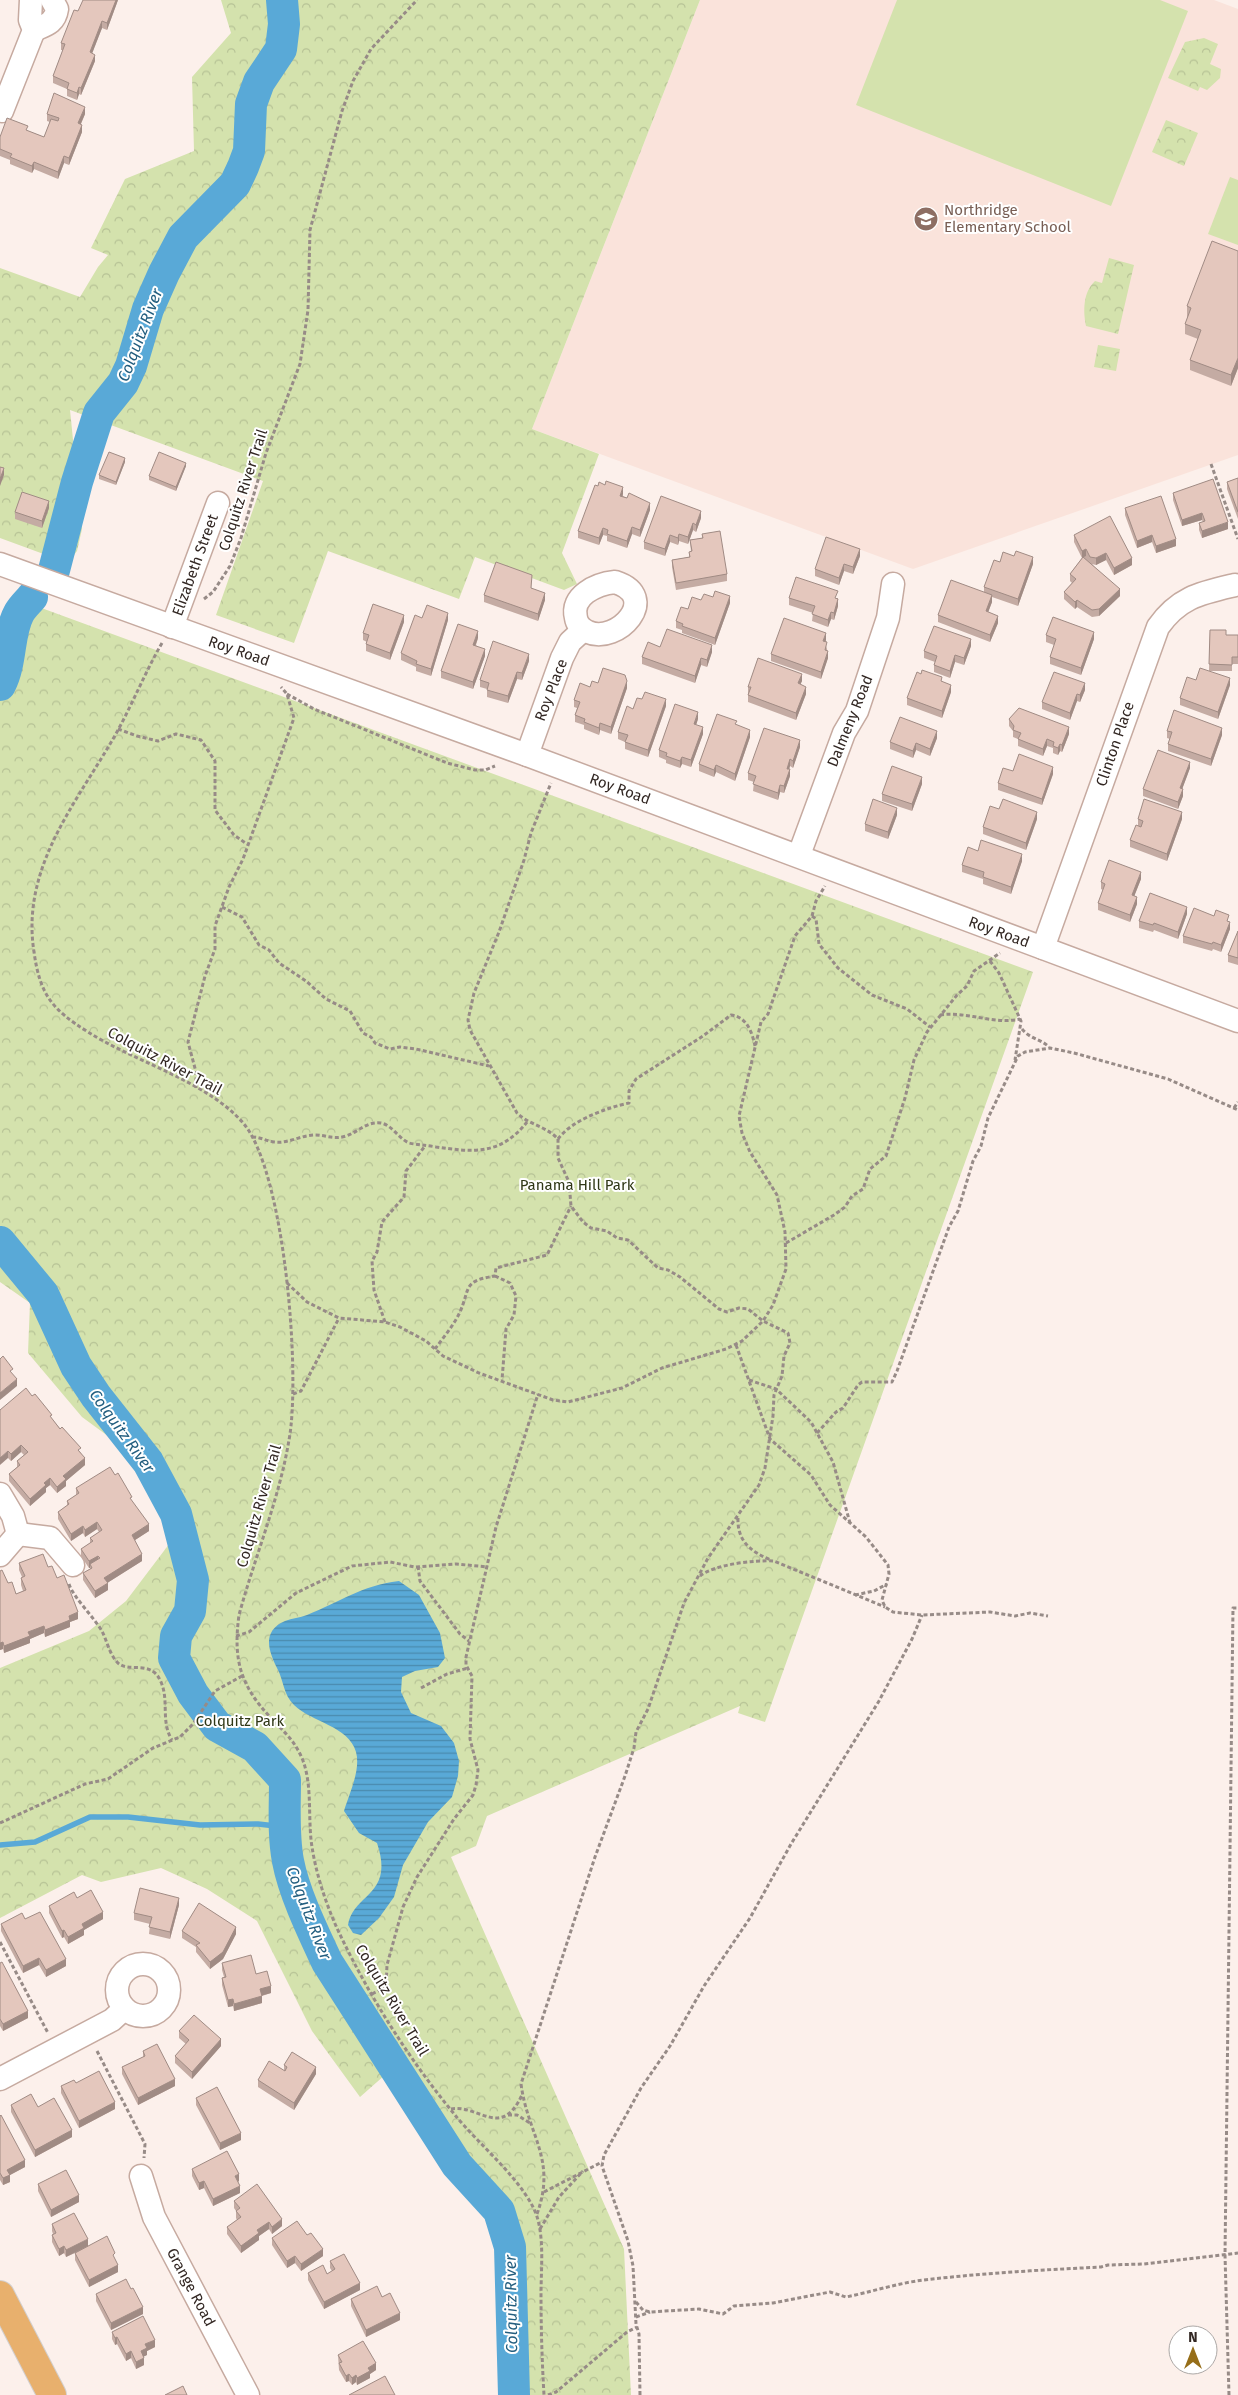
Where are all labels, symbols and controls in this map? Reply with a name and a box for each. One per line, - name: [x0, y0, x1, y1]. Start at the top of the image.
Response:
- place label: Northridge Elementary School: [944, 201, 1072, 236]
- school or university icon: Northridge Elementary School: [913, 206, 939, 232]
- water label: Colquitz River: [114, 285, 167, 384]
- street label: Colquitz River Trail: [215, 426, 271, 553]
- street label: Elizabeth Street: [168, 511, 222, 618]
- street label: Roy Road: [206, 632, 272, 670]
- street label: Roy Place: [531, 656, 571, 724]
- street label: Dalmeny Road: [823, 672, 877, 770]
- street label: Clinton Place: [1092, 699, 1138, 789]
- street label: Roy Road: [587, 770, 653, 808]
- street label: Roy Road: [966, 913, 1032, 951]
- street label: Colquitz River Trail: [105, 1023, 226, 1099]
- park label: Panama Hill Park: [520, 1176, 635, 1194]
- water label: Colquitz River: [85, 1386, 159, 1477]
- street label: Colquitz River Trail: [233, 1442, 285, 1570]
- park label: Colquitz Park: [196, 1712, 285, 1730]
- water label: Colquitz River: [283, 1864, 336, 1963]
- street label: Colquitz River Trail: [352, 1941, 433, 2060]
- street label: Grange Road: [163, 2245, 219, 2329]
- water label: Colquitz River: [501, 2254, 521, 2353]
- north arrow: [1168, 2325, 1218, 2375]
- text: N: [1188, 2329, 1198, 2346]

